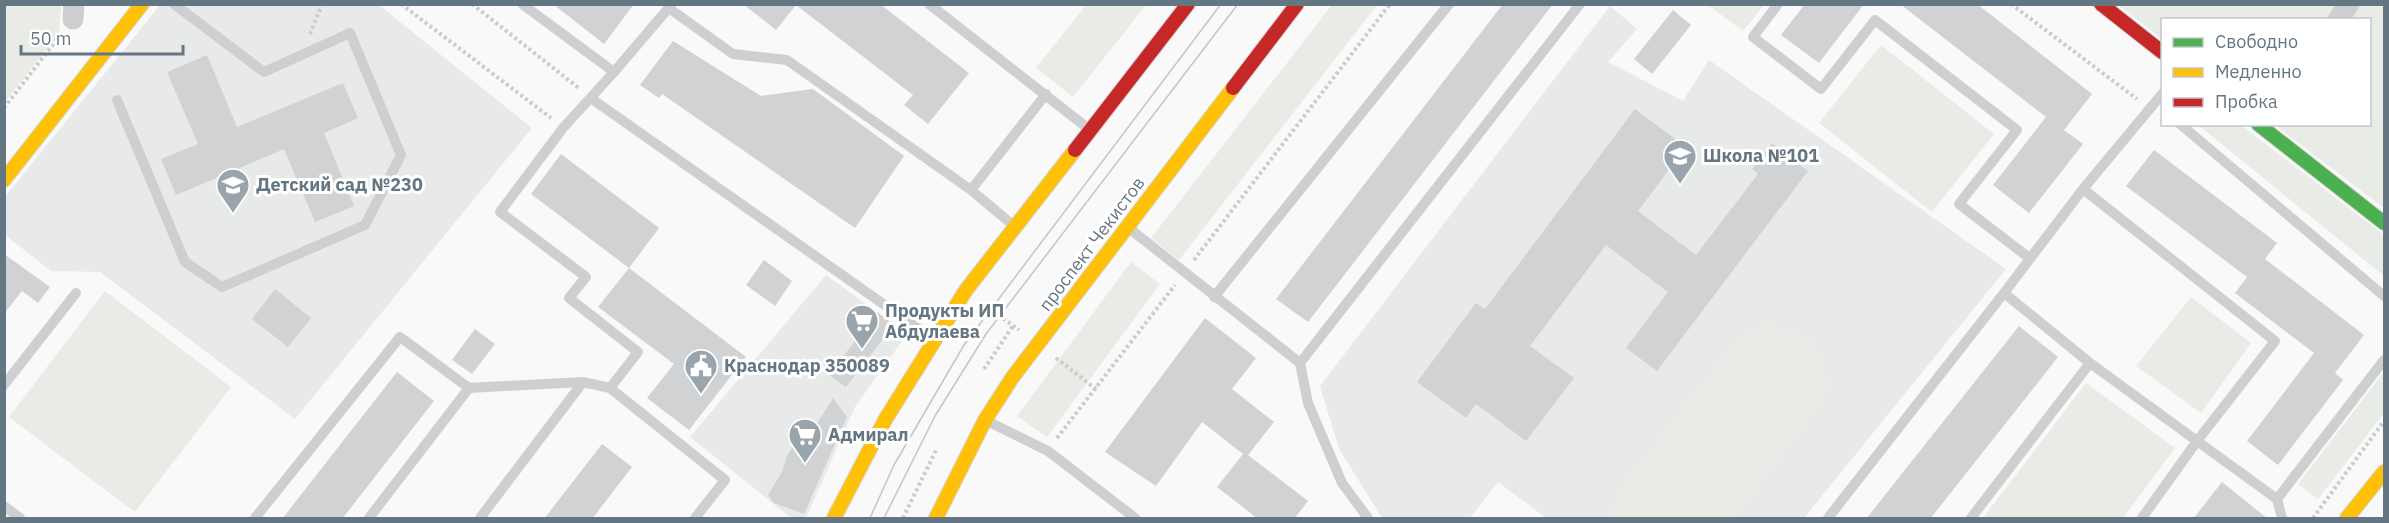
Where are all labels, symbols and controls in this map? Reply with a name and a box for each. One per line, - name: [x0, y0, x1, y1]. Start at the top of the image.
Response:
- scale bar: [21, 18, 183, 56]
- legend: [2161, 18, 2371, 126]
- text: 50 m: [30, 27, 72, 50]
- text: Свободно: [2215, 30, 2298, 53]
- text: Медленно: [2215, 60, 2302, 83]
- text: Пробка: [2215, 90, 2278, 113]
- school or university icon: Школа №101: [1662, 138, 1698, 185]
- place label: Школа №101: [1703, 144, 1819, 167]
- school or university icon: Детский сад №230: [215, 167, 251, 214]
- street label: проспект Чекистов: [1034, 172, 1150, 315]
- place label: Детский сад №230: [256, 173, 423, 196]
- place label: Продукты ИП Абдулаева: [885, 299, 1004, 343]
- supermarket icon: Продукты ИП Абдулаева: [844, 303, 880, 350]
- public building icon: Краснодар 350089: [683, 348, 719, 395]
- place label: Краснодар 350089: [724, 354, 890, 377]
- supermarket icon: Адмирал: [787, 417, 823, 464]
- place label: Адмирал: [828, 423, 909, 446]

